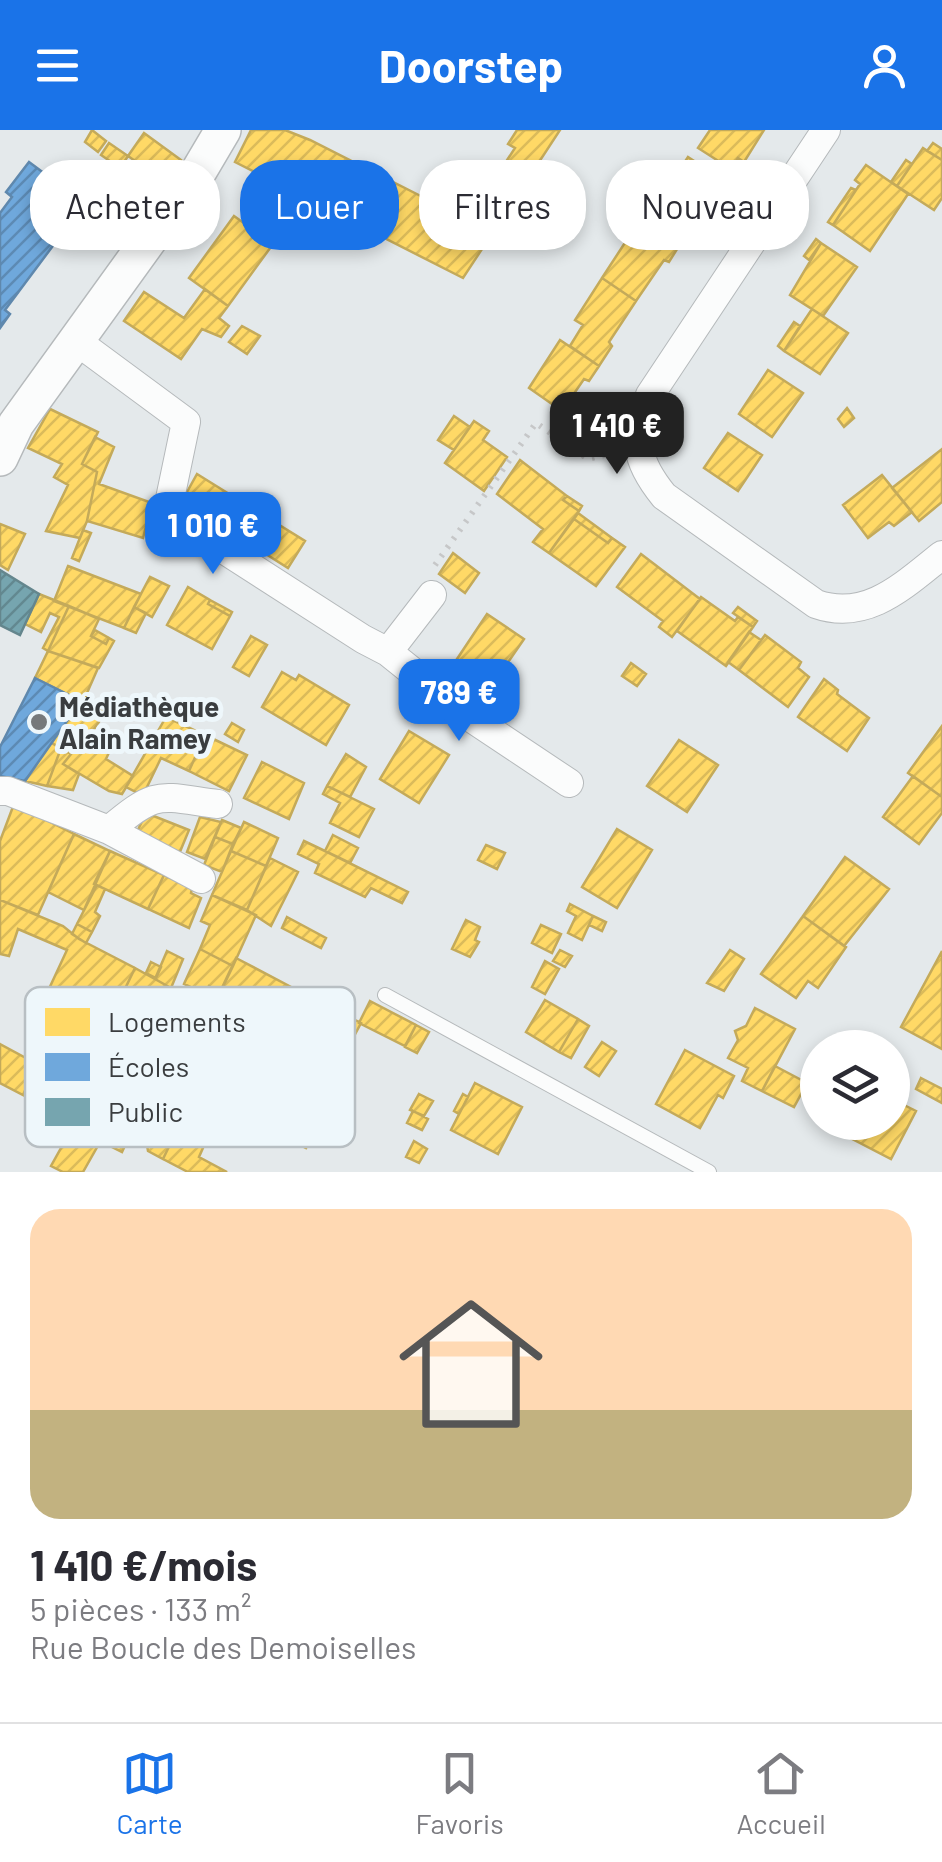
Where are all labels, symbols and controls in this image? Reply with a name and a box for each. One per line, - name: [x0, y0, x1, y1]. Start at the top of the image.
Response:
- icon: menu: [30, 38, 85, 93]
- text: Doorstep: [379, 38, 563, 92]
- icon: person: [857, 38, 912, 93]
- chip: Acheter: [30, 160, 220, 250]
- chip: Louer: [240, 160, 399, 250]
- chip: Filtres: [419, 160, 586, 250]
- chip: Nouveau: [606, 160, 809, 250]
- pin: 1 410 €: [525, 392, 709, 477]
- text: 1 410 €: [572, 405, 662, 443]
- pin: 1 010 €: [121, 492, 305, 577]
- text: 1 010 €: [167, 505, 259, 543]
- pin: 789 €: [389, 659, 529, 744]
- text: 789 €: [421, 672, 497, 710]
- place label: Médiathèque Alain Ramey: [59, 689, 219, 755]
- marker: Médiathèque Alain Ramey: [28, 711, 50, 733]
- legend: [25, 987, 355, 1147]
- text: Logements: [108, 1004, 246, 1038]
- map controls: [800, 1030, 910, 1140]
- button: layers: [800, 1030, 910, 1140]
- text: Écoles: [108, 1049, 189, 1083]
- text: Public: [108, 1094, 183, 1128]
- icon: home: [381, 1274, 561, 1454]
- text: 1 410 €/mois: [30, 1539, 257, 1589]
- text: 5 pièces · 133 m²: [30, 1589, 251, 1627]
- text: Rue Boucle des Demoiselles: [30, 1627, 416, 1665]
- tab: Carte: [116, 1746, 183, 1840]
- tab: Favoris: [416, 1746, 504, 1840]
- tab: Accueil: [736, 1746, 826, 1840]

